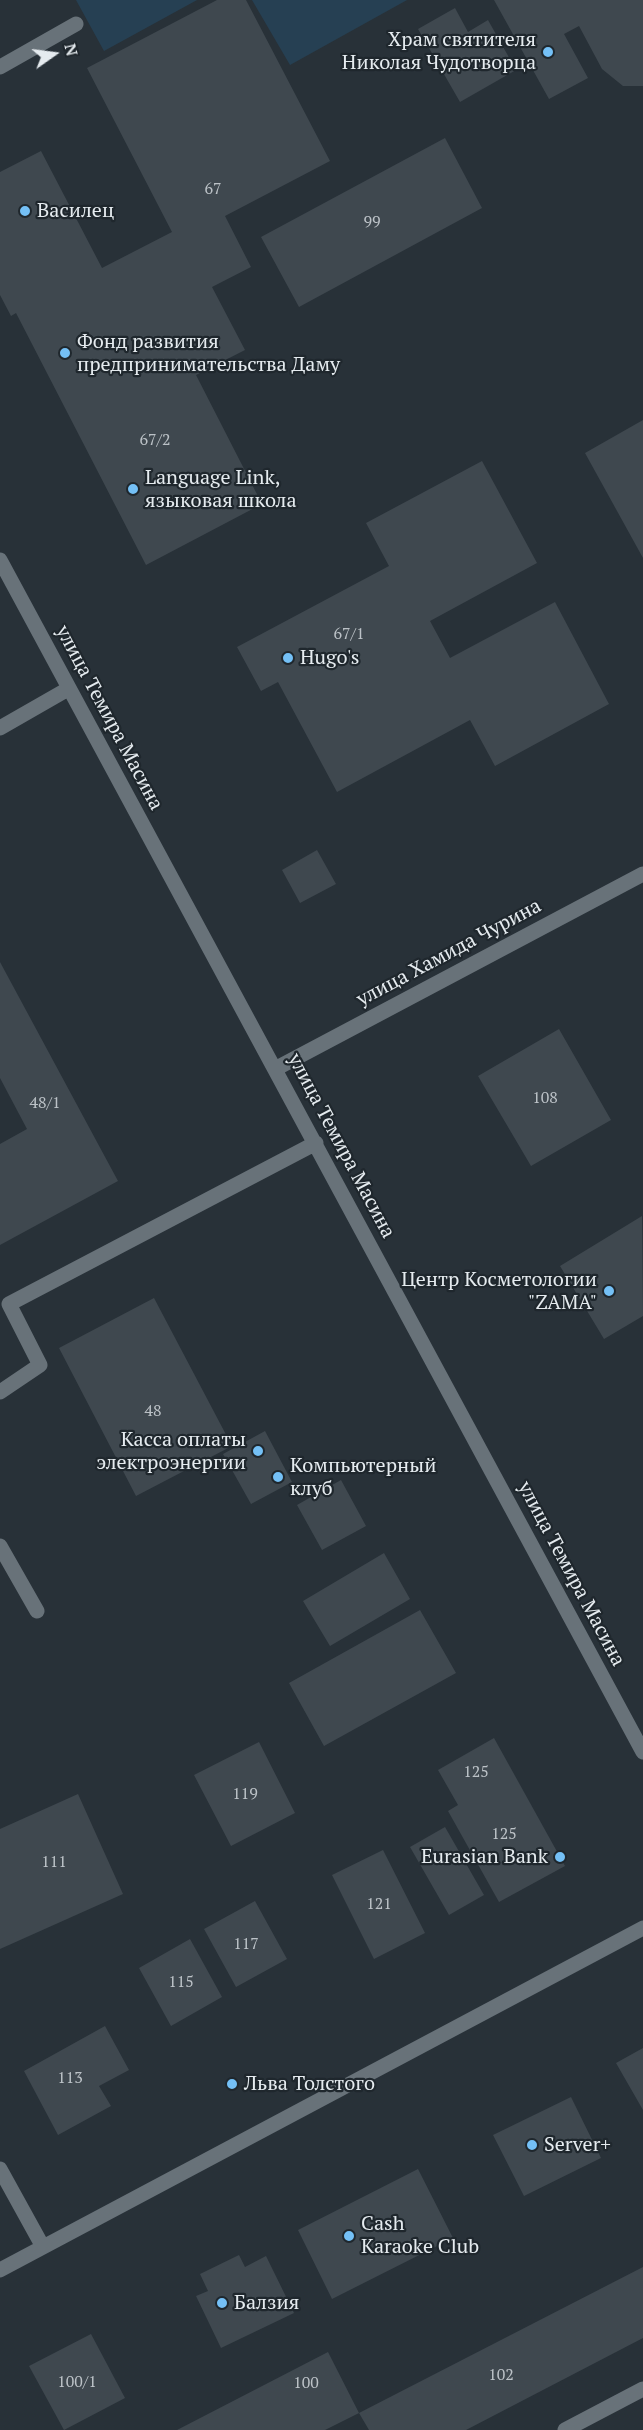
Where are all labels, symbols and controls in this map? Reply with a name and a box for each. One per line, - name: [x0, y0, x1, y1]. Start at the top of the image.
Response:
- north arrow: [24, 24, 84, 84]
- place label: Храм святителя Николая Чудотворца: [342, 28, 536, 75]
- text: N: [59, 41, 84, 58]
- marker: Храм святителя Николая Чудотворца: [541, 45, 555, 59]
- house number: 67: [204, 179, 222, 199]
- place label: Василец: [37, 199, 114, 223]
- marker: Василец: [18, 204, 32, 218]
- house number: 99: [363, 212, 381, 232]
- place label: Фонд развития предпринимательства Даму: [77, 330, 340, 377]
- marker: Фонд развития предпринимательства Даму: [58, 346, 72, 360]
- house number: 67/2: [139, 430, 171, 450]
- place label: Language Link, языковая школа: [145, 466, 297, 513]
- marker: Language Link, языковая школа: [126, 482, 140, 496]
- street label: улица Темира Масина: [50, 622, 168, 814]
- house number: 67/1: [333, 624, 365, 644]
- place label: Hugo's: [300, 646, 359, 670]
- marker: Hugo's: [281, 651, 295, 665]
- street label: улица Хамида Чурина: [353, 894, 545, 1012]
- street label: улица Темира Масина: [282, 1050, 400, 1242]
- house number: 108: [532, 1088, 558, 1108]
- house number: 48/1: [29, 1093, 61, 1113]
- place label: Центр Косметологии "ZAMA": [401, 1268, 597, 1315]
- marker: Центр Косметологии "ZAMA": [602, 1284, 616, 1298]
- house number: 48: [144, 1401, 162, 1421]
- place label: Касса оплаты электроэнергии: [96, 1428, 246, 1475]
- marker: Касса оплаты электроэнергии: [251, 1444, 265, 1458]
- place label: Компьютерный клуб: [290, 1454, 436, 1501]
- marker: Компьютерный клуб: [271, 1470, 285, 1484]
- street label: улица Темира Масина: [512, 1478, 630, 1670]
- house number: 125: [463, 1762, 489, 1782]
- house number: 119: [232, 1784, 258, 1804]
- house number: 125: [491, 1824, 517, 1844]
- place label: Eurasian Bank: [421, 1845, 548, 1869]
- marker: Eurasian Bank: [553, 1850, 567, 1864]
- house number: 111: [41, 1852, 67, 1872]
- house number: 121: [366, 1894, 392, 1914]
- house number: 117: [233, 1934, 259, 1954]
- house number: 115: [168, 1972, 194, 1992]
- house number: 113: [57, 2068, 83, 2088]
- place label: Льва Толстого: [244, 2072, 375, 2096]
- marker: Льва Толстого: [225, 2077, 239, 2091]
- place label: Server+: [544, 2133, 611, 2157]
- marker: Server+: [525, 2138, 539, 2152]
- place label: Cash Karaoke Club: [361, 2212, 479, 2259]
- marker: Cash Karaoke Club: [342, 2229, 356, 2243]
- place label: Балзия: [234, 2291, 299, 2315]
- marker: Балзия: [215, 2296, 229, 2310]
- house number: 102: [488, 2365, 514, 2385]
- house number: 100/1: [57, 2372, 97, 2392]
- house number: 100: [293, 2373, 319, 2393]

